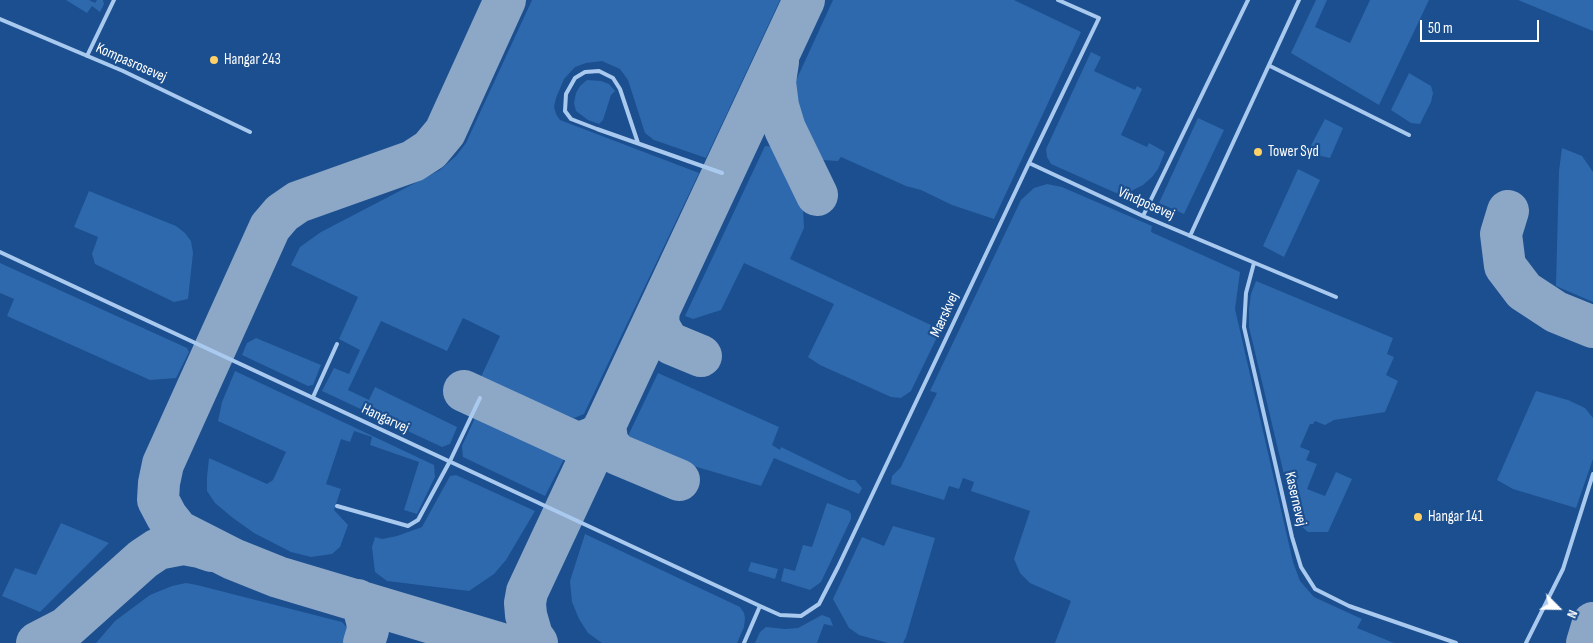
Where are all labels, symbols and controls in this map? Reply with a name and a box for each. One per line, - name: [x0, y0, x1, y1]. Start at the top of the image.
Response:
- scale bar: [1423, 10, 1542, 42]
- text: 50 m: [1428, 19, 1453, 38]
- street label: Kompasrosevej: [93, 39, 169, 87]
- place label: Hangar 243: [224, 51, 281, 69]
- marker: Hangar 243: [208, 54, 220, 66]
- place label: Tower Syd: [1268, 143, 1319, 161]
- marker: Tower Syd: [1252, 146, 1264, 158]
- street label: Vindposevej: [1115, 184, 1177, 224]
- street label: Mærskvej: [927, 290, 963, 340]
- street label: Hangarvej: [358, 400, 412, 438]
- street label: Kasernevej: [1280, 470, 1310, 528]
- place label: Hangar 141: [1428, 508, 1483, 526]
- marker: Hangar 141: [1412, 511, 1424, 523]
- north arrow: [1533, 583, 1583, 633]
- text: N: [1563, 607, 1582, 621]

